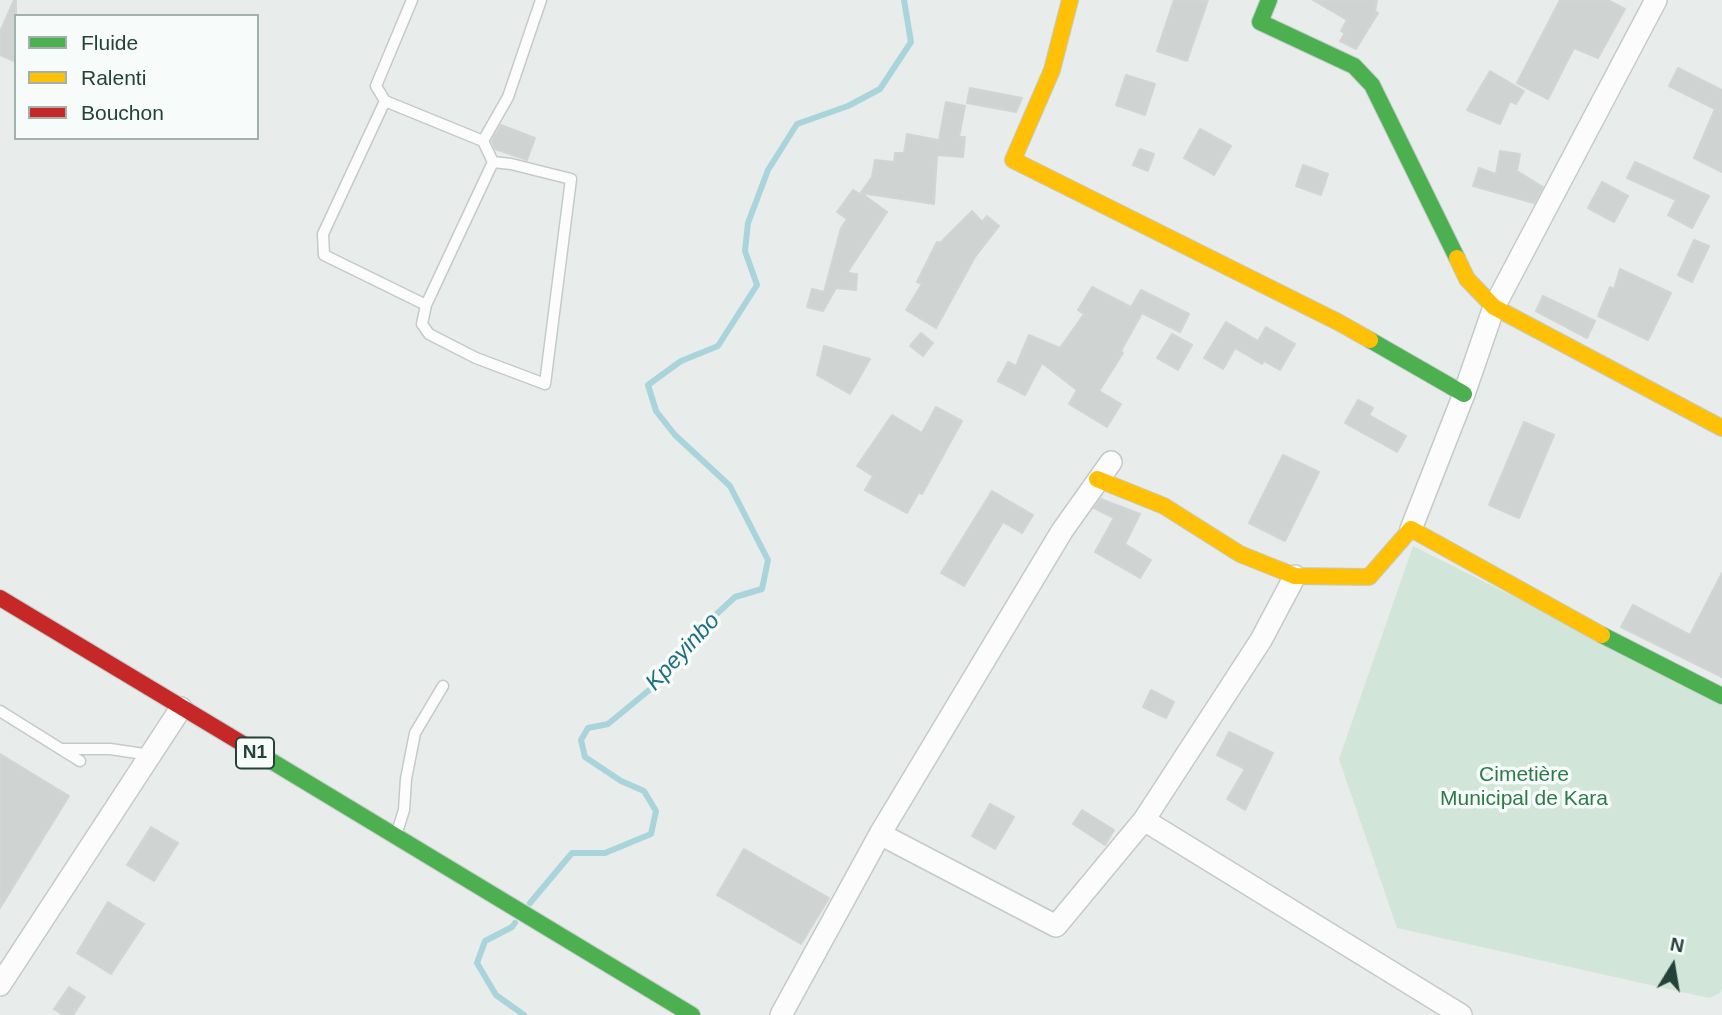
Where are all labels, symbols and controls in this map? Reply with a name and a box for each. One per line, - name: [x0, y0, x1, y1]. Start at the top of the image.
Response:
- legend: [14, 14, 259, 140]
- text: Fluide: [81, 31, 138, 54]
- text: Ralenti: [81, 66, 146, 89]
- text: Bouchon: [81, 101, 164, 124]
- water label: Kpeyinbo: [640, 608, 726, 696]
- road number: N1: [236, 738, 274, 768]
- park label: Cimetière Municipal de Kara: [1440, 762, 1608, 812]
- north arrow: [1638, 931, 1708, 1001]
- text: N: [1668, 933, 1686, 957]

